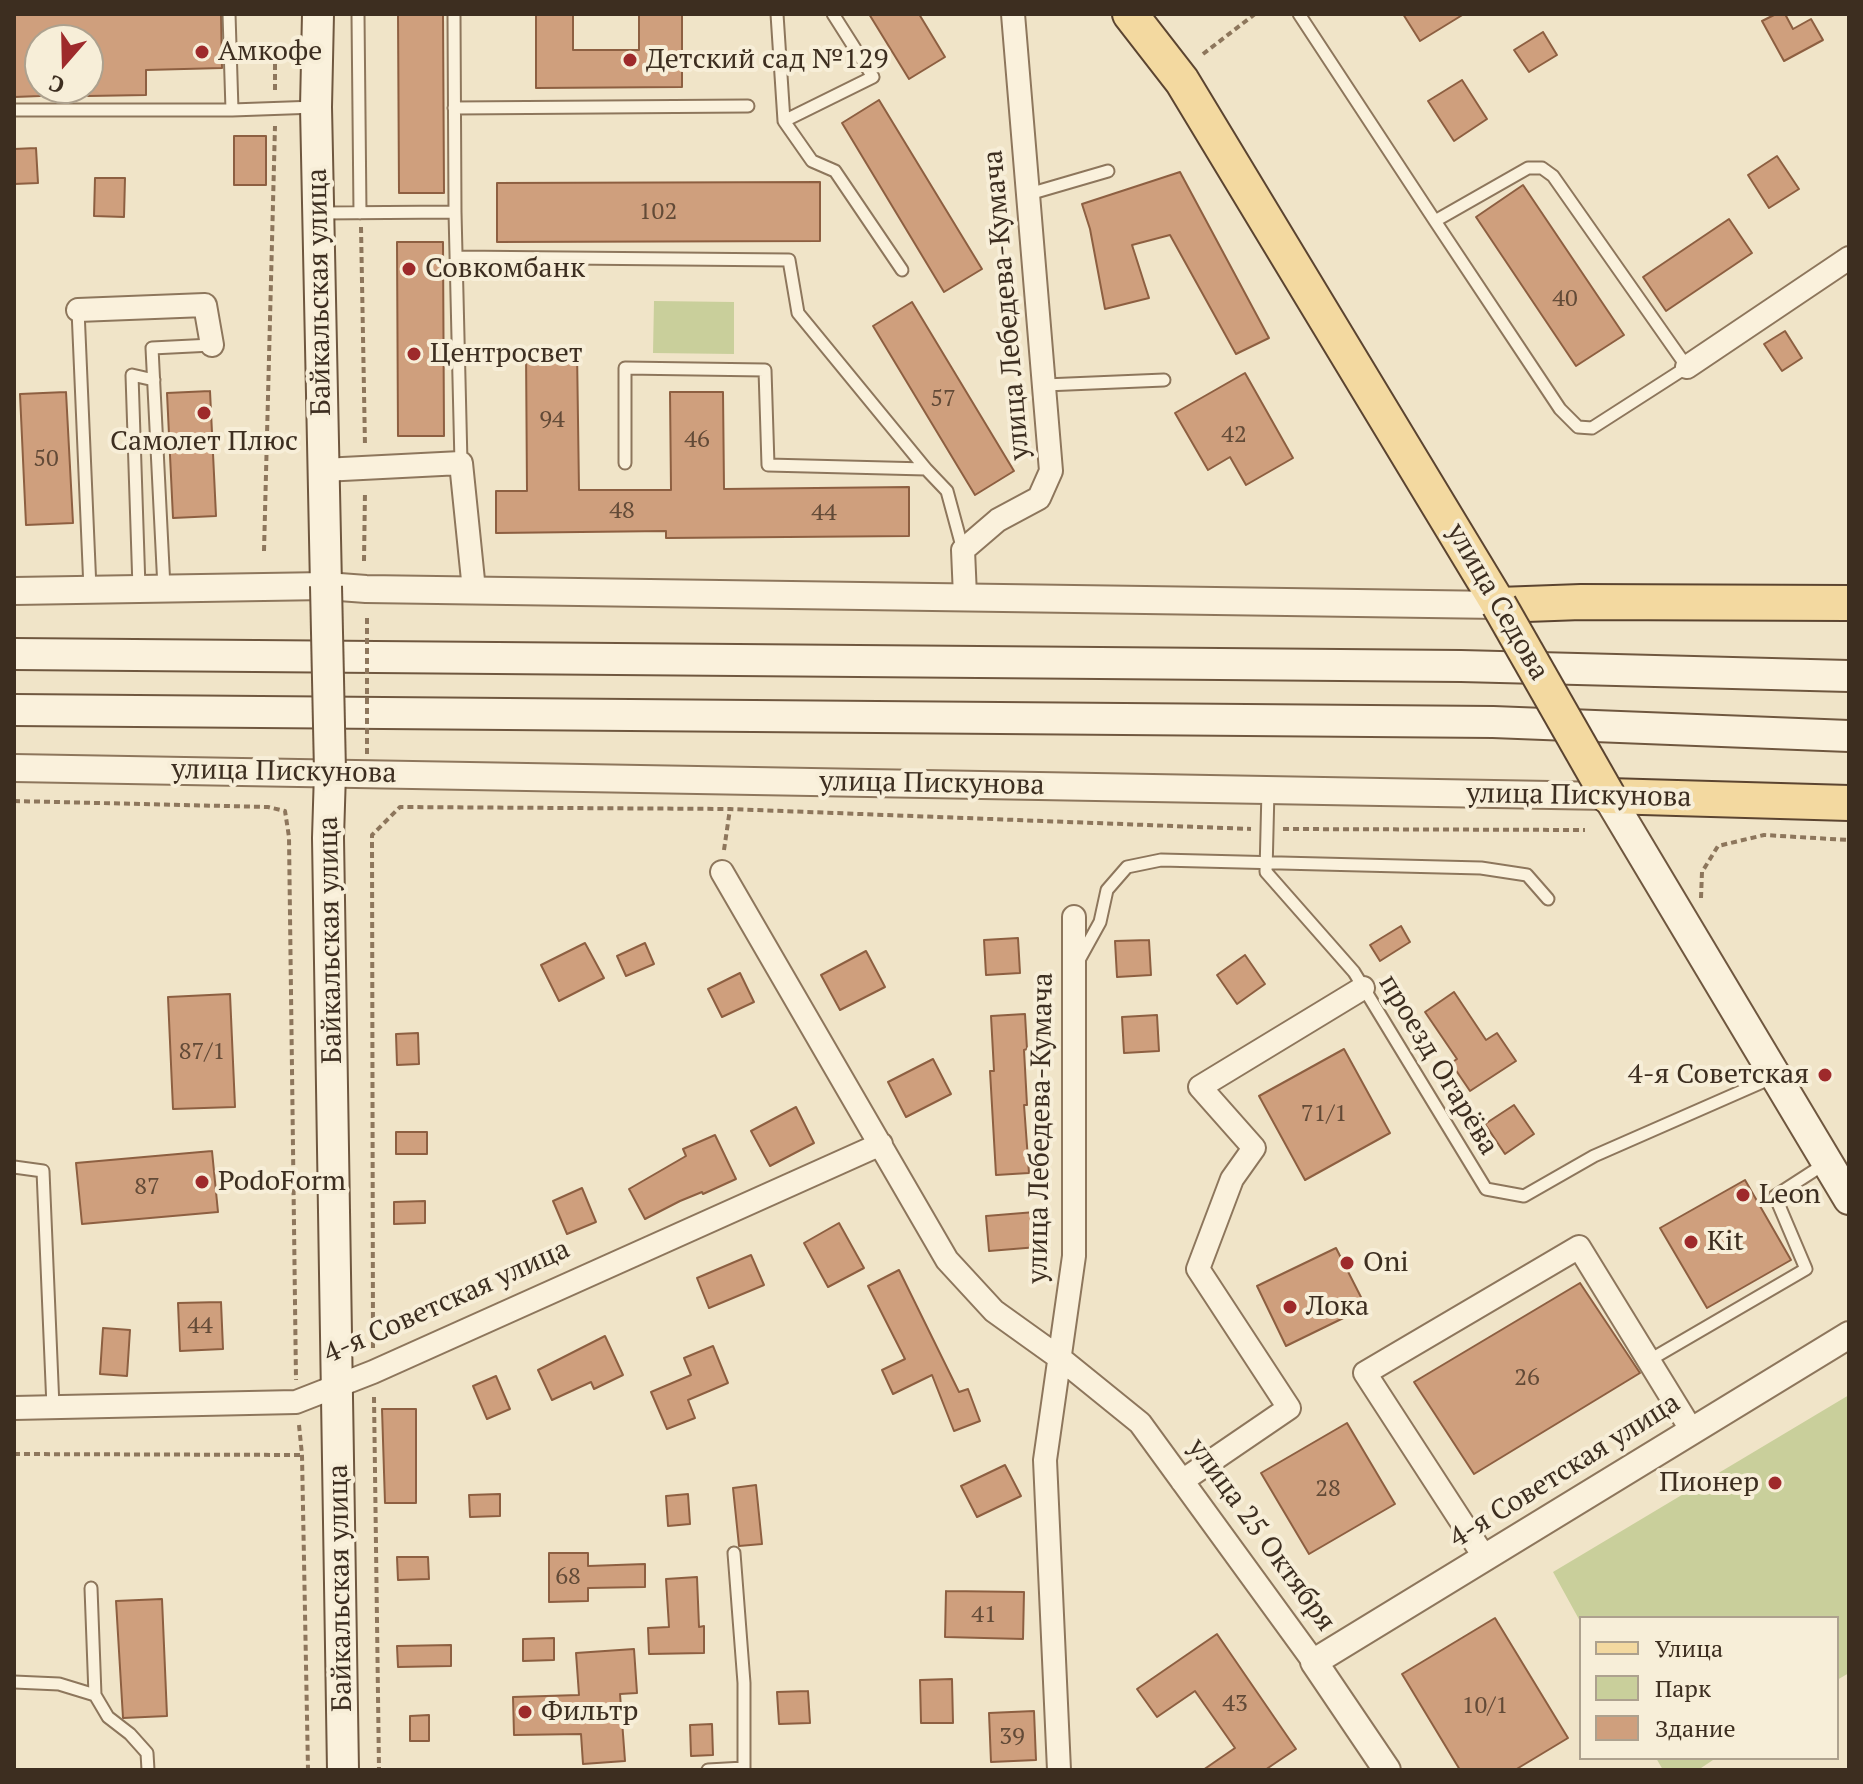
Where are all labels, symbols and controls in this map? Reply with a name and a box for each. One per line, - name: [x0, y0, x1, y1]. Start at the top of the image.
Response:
- north arrow: [24, 24, 104, 104]
- place label: Амкофе: [218, 35, 322, 69]
- marker: Амкофе: [193, 43, 211, 61]
- place label: Детский сад №129: [646, 43, 888, 77]
- marker: Детский сад №129: [621, 51, 639, 69]
- text: С: [45, 69, 68, 101]
- street label: улица Лебедева-Кумача: [977, 149, 1037, 461]
- street label: Байкальская улица: [301, 168, 339, 416]
- house number: 102: [639, 198, 677, 226]
- place label: Совкомбанк: [425, 252, 585, 286]
- marker: Совкомбанк: [400, 260, 418, 278]
- house number: 40: [1552, 285, 1578, 313]
- place label: Центросвет: [430, 337, 583, 371]
- marker: Центросвет: [405, 345, 423, 363]
- house number: 57: [930, 385, 956, 413]
- marker: Самолет Плюс: [195, 404, 213, 422]
- house number: 94: [539, 406, 565, 434]
- house number: 42: [1221, 421, 1247, 449]
- place label: Самолет Плюс: [110, 425, 298, 459]
- house number: 46: [684, 426, 710, 454]
- house number: 50: [33, 445, 59, 473]
- house number: 48: [609, 497, 635, 525]
- house number: 44: [811, 499, 837, 527]
- street label: улица Седова: [1439, 518, 1555, 686]
- street label: улица Пискунова: [171, 753, 397, 791]
- street label: улица Пискунова: [819, 765, 1045, 803]
- street label: улица Пискунова: [1466, 777, 1692, 815]
- street label: Байкальская улица: [312, 816, 350, 1064]
- street label: проезд Огарёва: [1371, 969, 1505, 1161]
- street label: улица Лебедева-Кумача: [1021, 972, 1061, 1284]
- house number: 87/1: [179, 1038, 225, 1066]
- place label: 4-я Советская: [1628, 1058, 1809, 1092]
- marker: 4-я Советская: [1816, 1066, 1834, 1084]
- house number: 71/1: [1301, 1100, 1347, 1128]
- place label: PodoForm: [218, 1165, 346, 1199]
- house number: 87: [134, 1173, 160, 1201]
- marker: PodoForm: [193, 1173, 211, 1191]
- place label: Leon: [1759, 1178, 1821, 1212]
- marker: Leon: [1734, 1186, 1752, 1204]
- place label: Kit: [1707, 1225, 1744, 1259]
- street label: 4-я Советская улица: [319, 1233, 575, 1371]
- marker: Kit: [1682, 1233, 1700, 1251]
- place label: Oni: [1363, 1246, 1409, 1280]
- marker: Oni: [1338, 1254, 1356, 1272]
- place label: Лока: [1306, 1290, 1369, 1324]
- marker: Лока: [1281, 1298, 1299, 1316]
- house number: 44: [187, 1312, 213, 1340]
- house number: 26: [1514, 1364, 1540, 1392]
- street label: 4-я Советская улица: [1444, 1386, 1686, 1556]
- street label: улица 25 Октября: [1180, 1432, 1342, 1638]
- street label: Байкальская улица: [322, 1464, 360, 1712]
- place label: Пионер: [1659, 1466, 1759, 1500]
- marker: Пионер: [1766, 1474, 1784, 1492]
- house number: 28: [1315, 1475, 1341, 1503]
- house number: 68: [555, 1563, 581, 1591]
- house number: 41: [971, 1601, 997, 1629]
- legend: [1579, 1616, 1839, 1760]
- text: Улица: [1655, 1632, 1723, 1664]
- text: Парк: [1655, 1672, 1711, 1704]
- house number: 43: [1222, 1690, 1248, 1718]
- house number: 10/1: [1462, 1692, 1508, 1720]
- place label: Фильтр: [541, 1695, 638, 1729]
- marker: Фильтр: [516, 1703, 534, 1721]
- text: Здание: [1655, 1712, 1736, 1744]
- house number: 39: [999, 1723, 1025, 1751]

